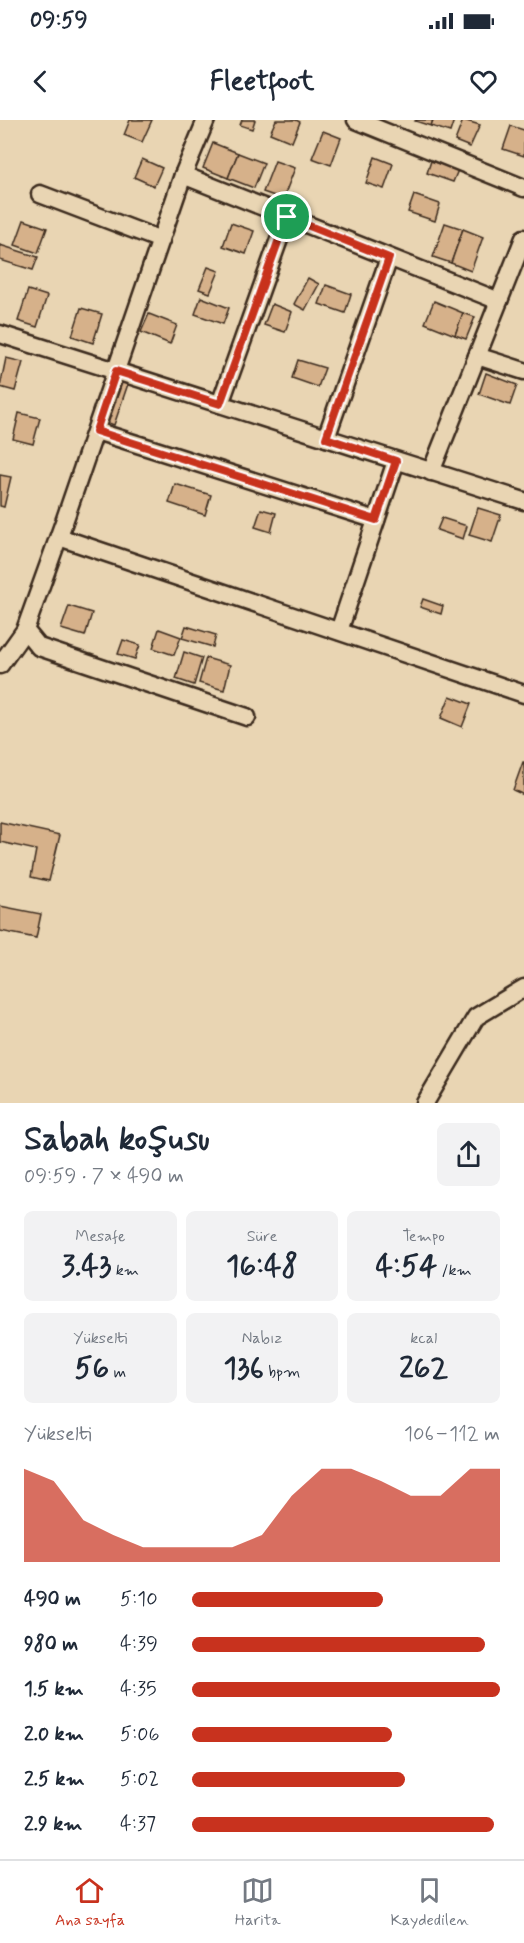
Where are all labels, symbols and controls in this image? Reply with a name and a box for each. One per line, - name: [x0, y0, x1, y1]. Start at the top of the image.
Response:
- text: 09:59: [30, 7, 88, 35]
- text: Fleetfoot: [210, 64, 314, 99]
- icon: back: [24, 65, 57, 98]
- icon: heart: [467, 65, 500, 98]
- pin: [261, 191, 312, 242]
- icon: arrive: [270, 200, 303, 233]
- text: Sabah koşusu: [24, 1118, 210, 1162]
- button: share: [437, 1123, 500, 1186]
- text: 09:59 · 7 × 490 m: [24, 1163, 184, 1190]
- text: Mesafe: [75, 1226, 125, 1247]
- text: Süre: [247, 1226, 277, 1247]
- text: Tempo: [402, 1226, 445, 1247]
- text: 3.43: [62, 1247, 111, 1286]
- text: 16:48: [226, 1247, 298, 1286]
- text: 4:54: [376, 1247, 437, 1286]
- text: km: [111, 1260, 139, 1281]
- text: /km: [437, 1260, 472, 1281]
- text: Yükselti: [73, 1328, 127, 1349]
- text: Nabız: [242, 1328, 282, 1349]
- text: kcal: [410, 1328, 437, 1349]
- text: 56: [75, 1349, 109, 1388]
- text: 136: [224, 1349, 264, 1388]
- text: 262: [399, 1349, 448, 1388]
- text: m: [109, 1362, 126, 1383]
- text: bpm: [264, 1362, 300, 1383]
- text: Yükselti: [24, 1421, 92, 1448]
- text: 106–112 m: [404, 1421, 500, 1448]
- text: 490 m: [24, 1586, 81, 1613]
- text: 5:10: [120, 1586, 158, 1613]
- text: 980 m: [24, 1631, 78, 1658]
- text: 4:39: [120, 1631, 158, 1658]
- text: 1.5 km: [24, 1676, 84, 1703]
- text: 4:35: [120, 1676, 157, 1703]
- text: 2.0 km: [24, 1721, 84, 1748]
- text: 5:06: [120, 1721, 160, 1748]
- text: 2.5 km: [24, 1766, 85, 1793]
- text: 5:02: [120, 1766, 159, 1793]
- text: 2.9 km: [24, 1811, 82, 1838]
- text: 4:37: [120, 1811, 156, 1838]
- tab: Ana sayfa: [55, 1874, 125, 1931]
- tab: Harita: [235, 1874, 281, 1931]
- tab: Kaydedilen: [391, 1874, 469, 1931]

